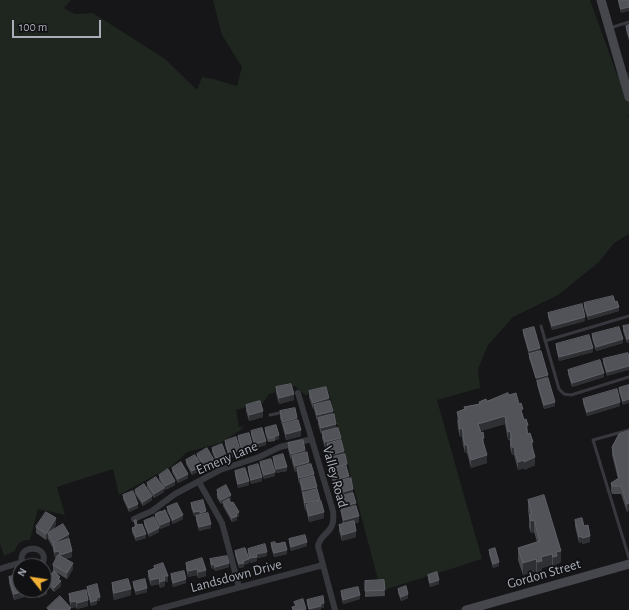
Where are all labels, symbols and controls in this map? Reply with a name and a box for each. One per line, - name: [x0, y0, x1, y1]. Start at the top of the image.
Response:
- scale bar: [14, 12, 103, 38]
- text: 100 m: [19, 21, 47, 33]
- street label: Emeny Lane: [194, 438, 260, 478]
- street label: Valley Road: [319, 444, 351, 510]
- street label: Gordon Street: [505, 555, 583, 593]
- street label: Landsdown Drive: [189, 556, 283, 596]
- north arrow: [12, 558, 52, 598]
- text: N: [15, 566, 29, 578]

